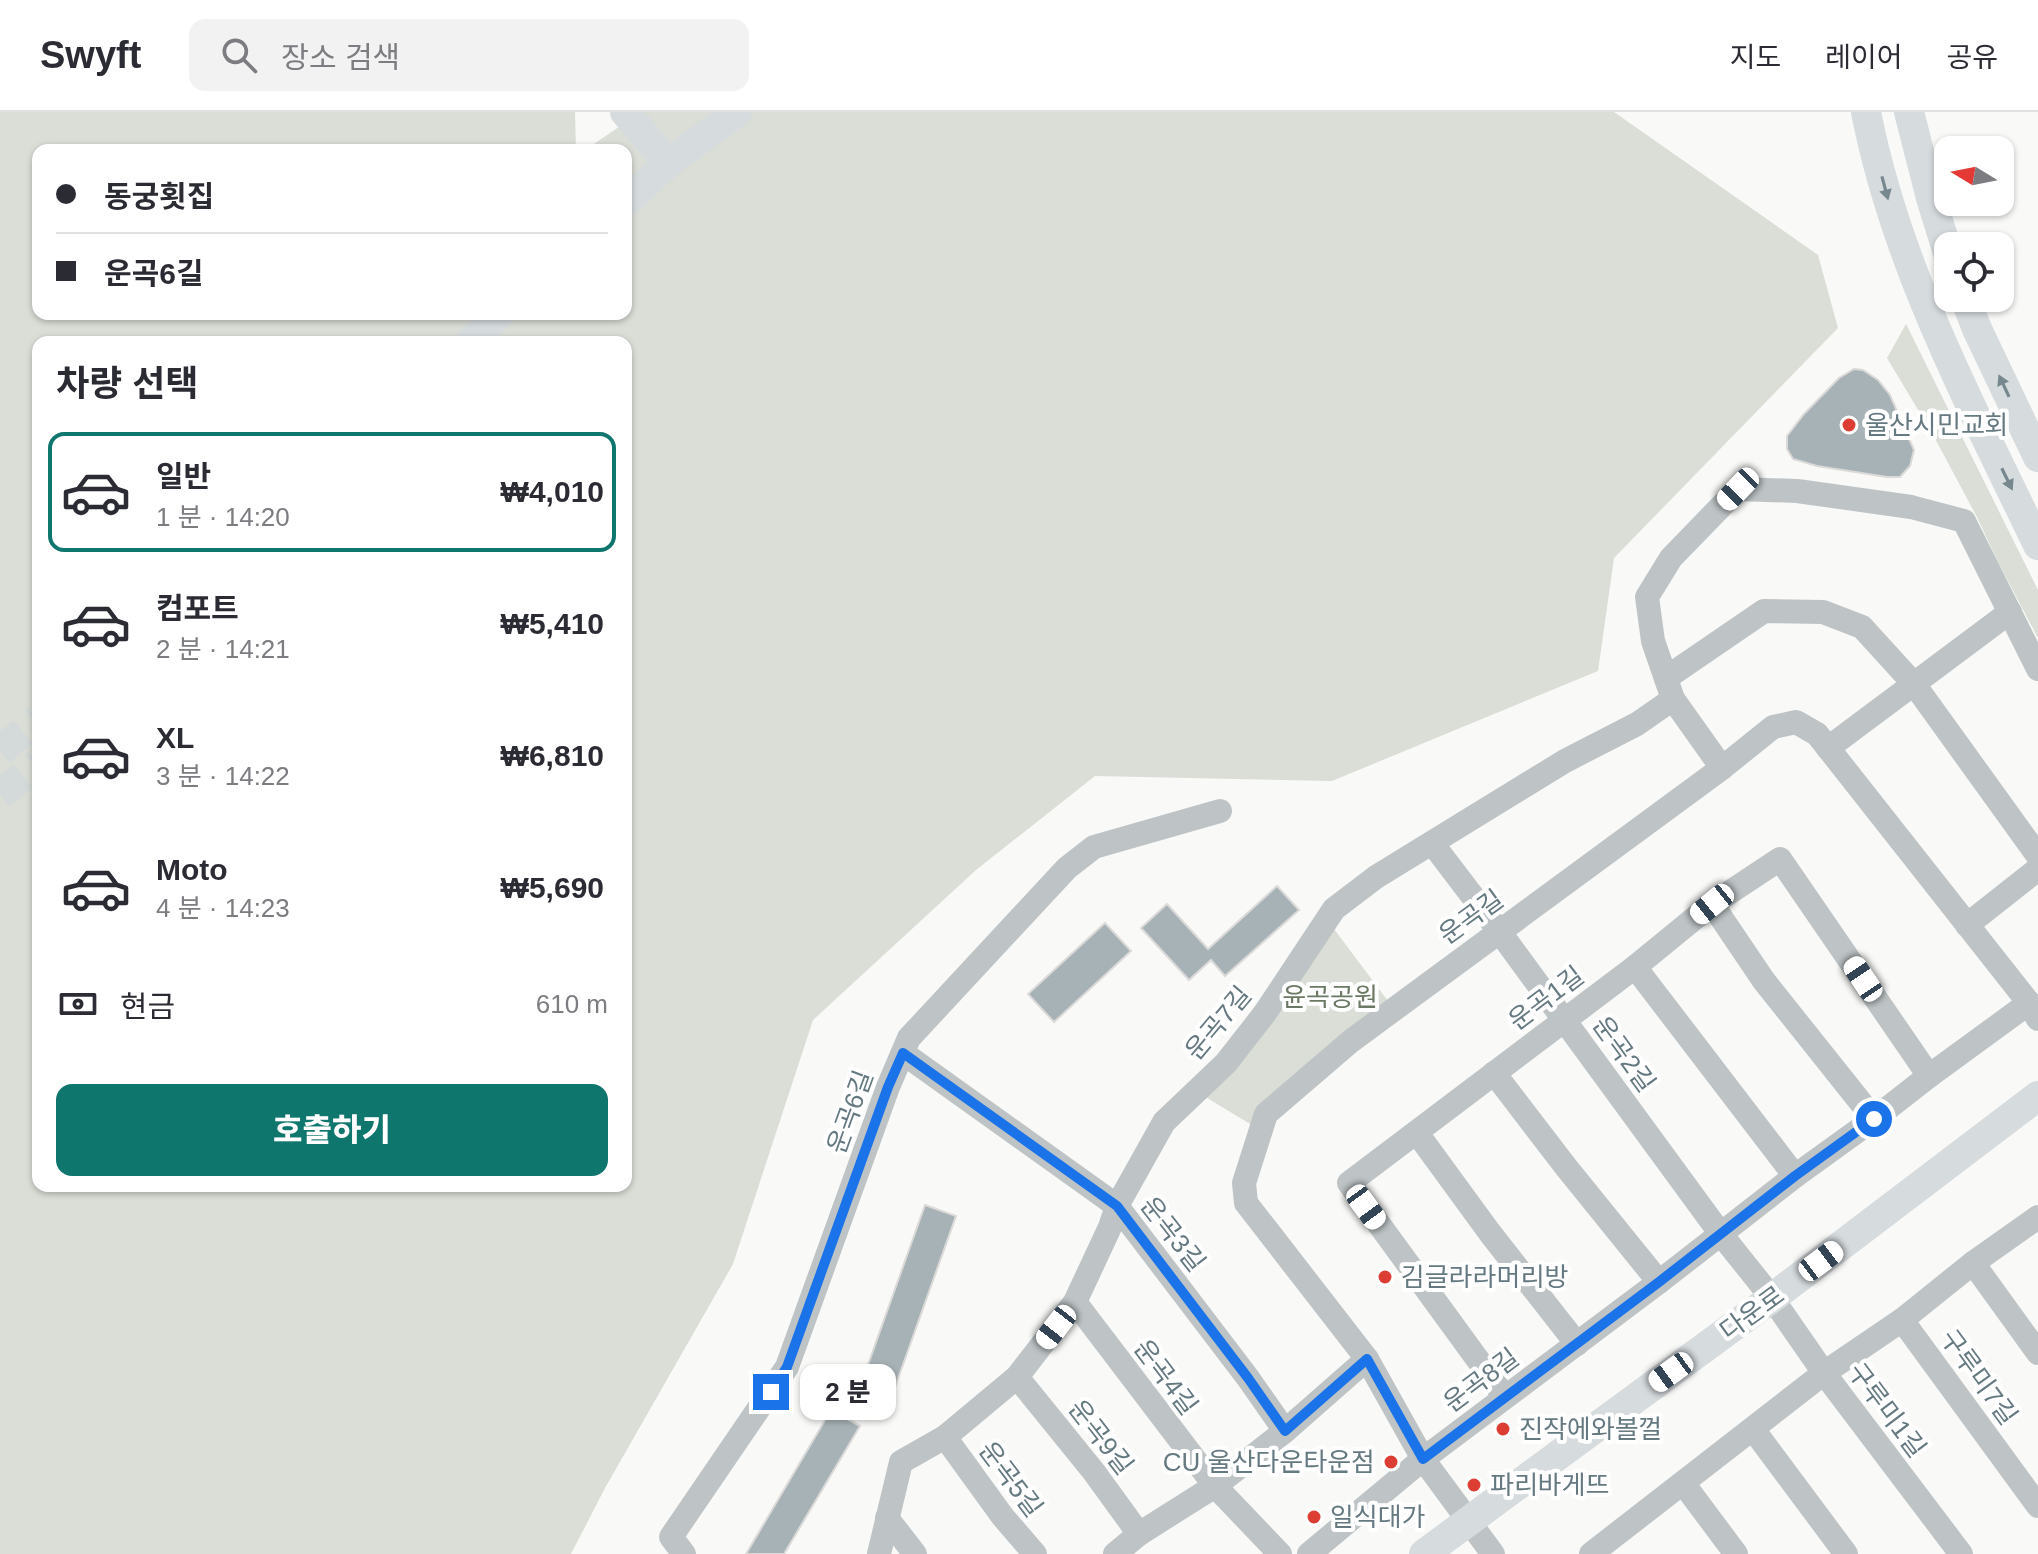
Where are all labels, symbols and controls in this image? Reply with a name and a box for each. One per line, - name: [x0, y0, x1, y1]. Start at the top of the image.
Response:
- search box: [189, 19, 749, 91]
- icon: search: [217, 33, 261, 77]
- text: Swyft: [40, 34, 141, 76]
- text: 장소 검색: [281, 41, 400, 74]
- text: 지도: [1730, 42, 1781, 73]
- text: 레이어: [1825, 42, 1902, 73]
- text: 공유: [1946, 42, 1998, 73]
- north arrow: [1934, 136, 2014, 216]
- map controls: [1934, 136, 2014, 312]
- one-way arrow: [1880, 175, 1892, 200]
- text: 동궁횟집: [104, 180, 214, 213]
- button: locate: [1934, 232, 2014, 312]
- text: 운곡6길: [104, 257, 204, 290]
- text: 차량 선택: [56, 363, 198, 404]
- one-way arrow: [1998, 375, 2011, 398]
- place label: 울산시민교회: [1865, 410, 2009, 440]
- marker: 울산시민교회: [1840, 416, 1858, 434]
- icon: car: [60, 456, 132, 528]
- text: 일반: [156, 460, 211, 493]
- car: [1713, 463, 1763, 515]
- one-way arrow: [2000, 467, 2014, 490]
- text: ₩4,010: [501, 475, 604, 508]
- text: 1 분 · 14:20: [156, 502, 290, 532]
- icon: car: [60, 588, 132, 660]
- text: 컴포트: [156, 592, 239, 625]
- text: ₩5,410: [501, 607, 604, 640]
- text: 2 분 · 14:21: [156, 634, 290, 664]
- icon: car: [60, 720, 132, 792]
- text: XL: [156, 721, 194, 754]
- text: ₩6,810: [501, 739, 604, 772]
- text: 3 분 · 14:22: [156, 761, 290, 791]
- icon: car: [60, 852, 132, 924]
- text: Moto: [156, 853, 228, 886]
- text: ₩5,690: [501, 871, 604, 904]
- car: [1686, 880, 1738, 928]
- street label: 운곡길: [1433, 884, 1509, 950]
- text: 4 분 · 14:23: [156, 893, 290, 923]
- car: [1840, 952, 1886, 1006]
- street label: 운곡1길: [1503, 960, 1589, 1036]
- street label: 운곡7길: [1179, 980, 1257, 1066]
- icon: cash: [56, 982, 100, 1026]
- park label: 윤곡공원: [1282, 982, 1378, 1012]
- text: 610 m: [536, 989, 608, 1019]
- text: 현금: [120, 990, 175, 1023]
- street label: 운곡2길: [1587, 1010, 1661, 1098]
- street label: 운곡6길: [821, 1066, 879, 1158]
- button: 호출하기: [56, 1084, 608, 1176]
- route start: [1856, 1101, 1892, 1137]
- car: [1342, 1181, 1390, 1233]
- street label: 운곡3길: [1135, 1191, 1211, 1277]
- car: [1795, 1237, 1847, 1285]
- place label: 김글라라머리방: [1401, 1262, 1568, 1292]
- marker: 김글라라머리방: [1376, 1268, 1394, 1286]
- street label: 다운로: [1714, 1280, 1790, 1346]
- car: [1032, 1301, 1080, 1353]
- street label: 구루미7길: [1934, 1324, 2024, 1430]
- street label: 운곡4길: [1128, 1334, 1204, 1420]
- street label: 운곡8길: [1438, 1342, 1524, 1418]
- car: [1645, 1348, 1697, 1396]
- street label: 구루미1길: [1842, 1357, 1932, 1463]
- callout: 2 분: [799, 1364, 895, 1420]
- route end: [753, 1374, 789, 1410]
- text: 2 분: [825, 1377, 871, 1407]
- street label: 운곡9길: [1063, 1394, 1139, 1480]
- place label: 진작에와볼껄: [1519, 1414, 1663, 1444]
- marker: 진작에와볼껄: [1494, 1420, 1512, 1438]
- street label: 운곡5길: [973, 1436, 1049, 1522]
- place label: CU 울산다운타운점: [1163, 1447, 1375, 1477]
- marker: CU 울산다운타운점: [1382, 1453, 1400, 1471]
- place label: 파리바게뜨: [1490, 1470, 1610, 1500]
- marker: 파리바게뜨: [1465, 1476, 1483, 1494]
- place label: 일식대가: [1330, 1502, 1426, 1532]
- marker: 일식대가: [1305, 1508, 1323, 1526]

